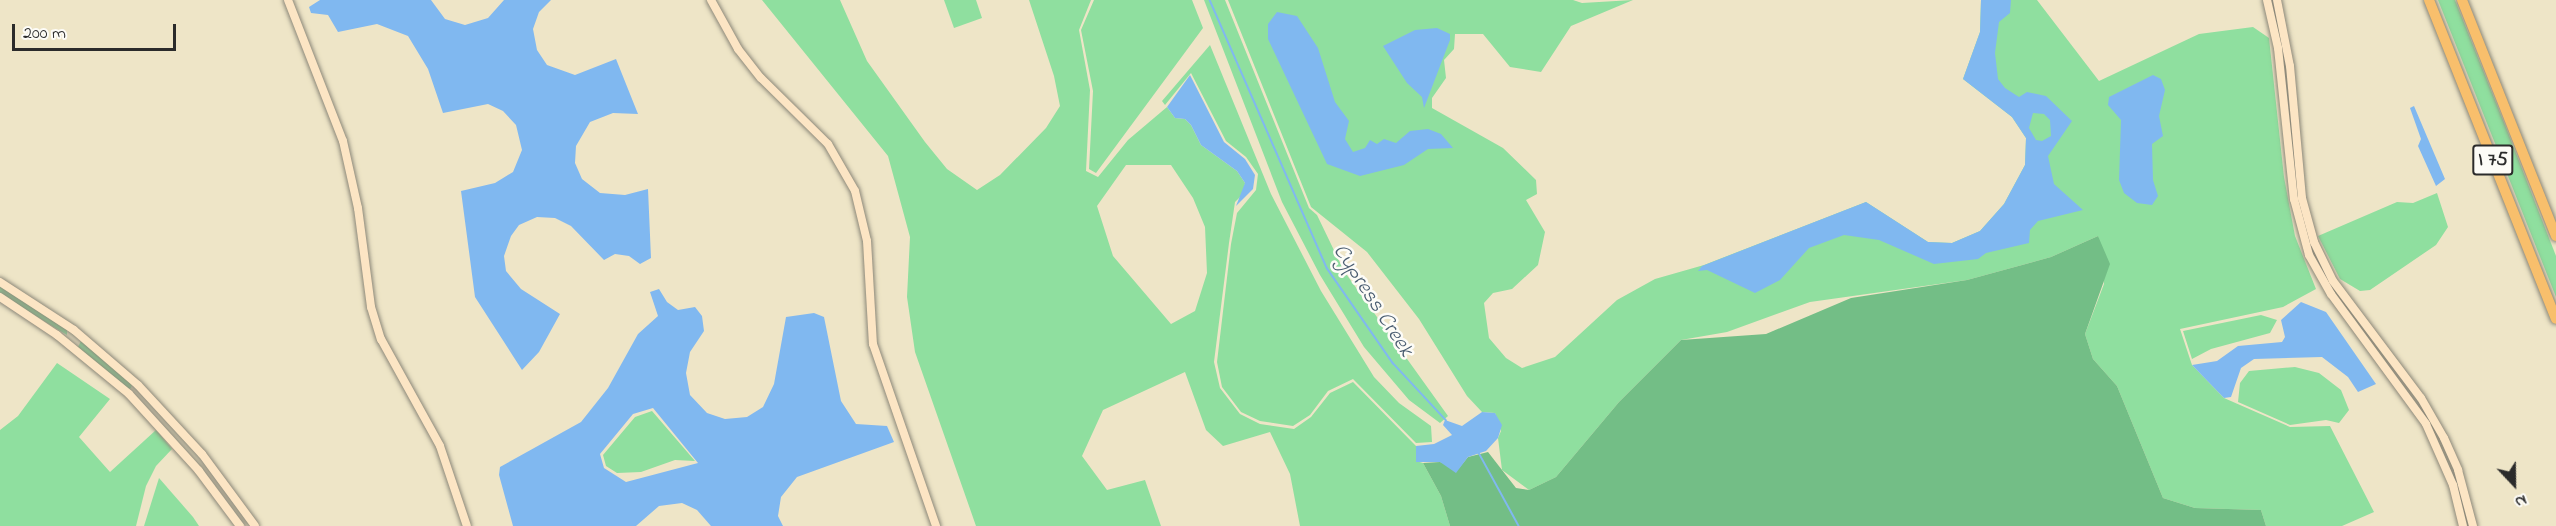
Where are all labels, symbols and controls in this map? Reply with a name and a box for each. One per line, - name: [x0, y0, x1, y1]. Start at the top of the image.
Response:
- scale bar: [15, 12, 178, 50]
- text: 200 m: [23, 21, 66, 47]
- road number: I 75: [2472, 143, 2514, 177]
- water label: Cypress Creek: [1326, 240, 1418, 362]
- north arrow: [2484, 454, 2544, 514]
- text: N: [2511, 488, 2530, 514]

